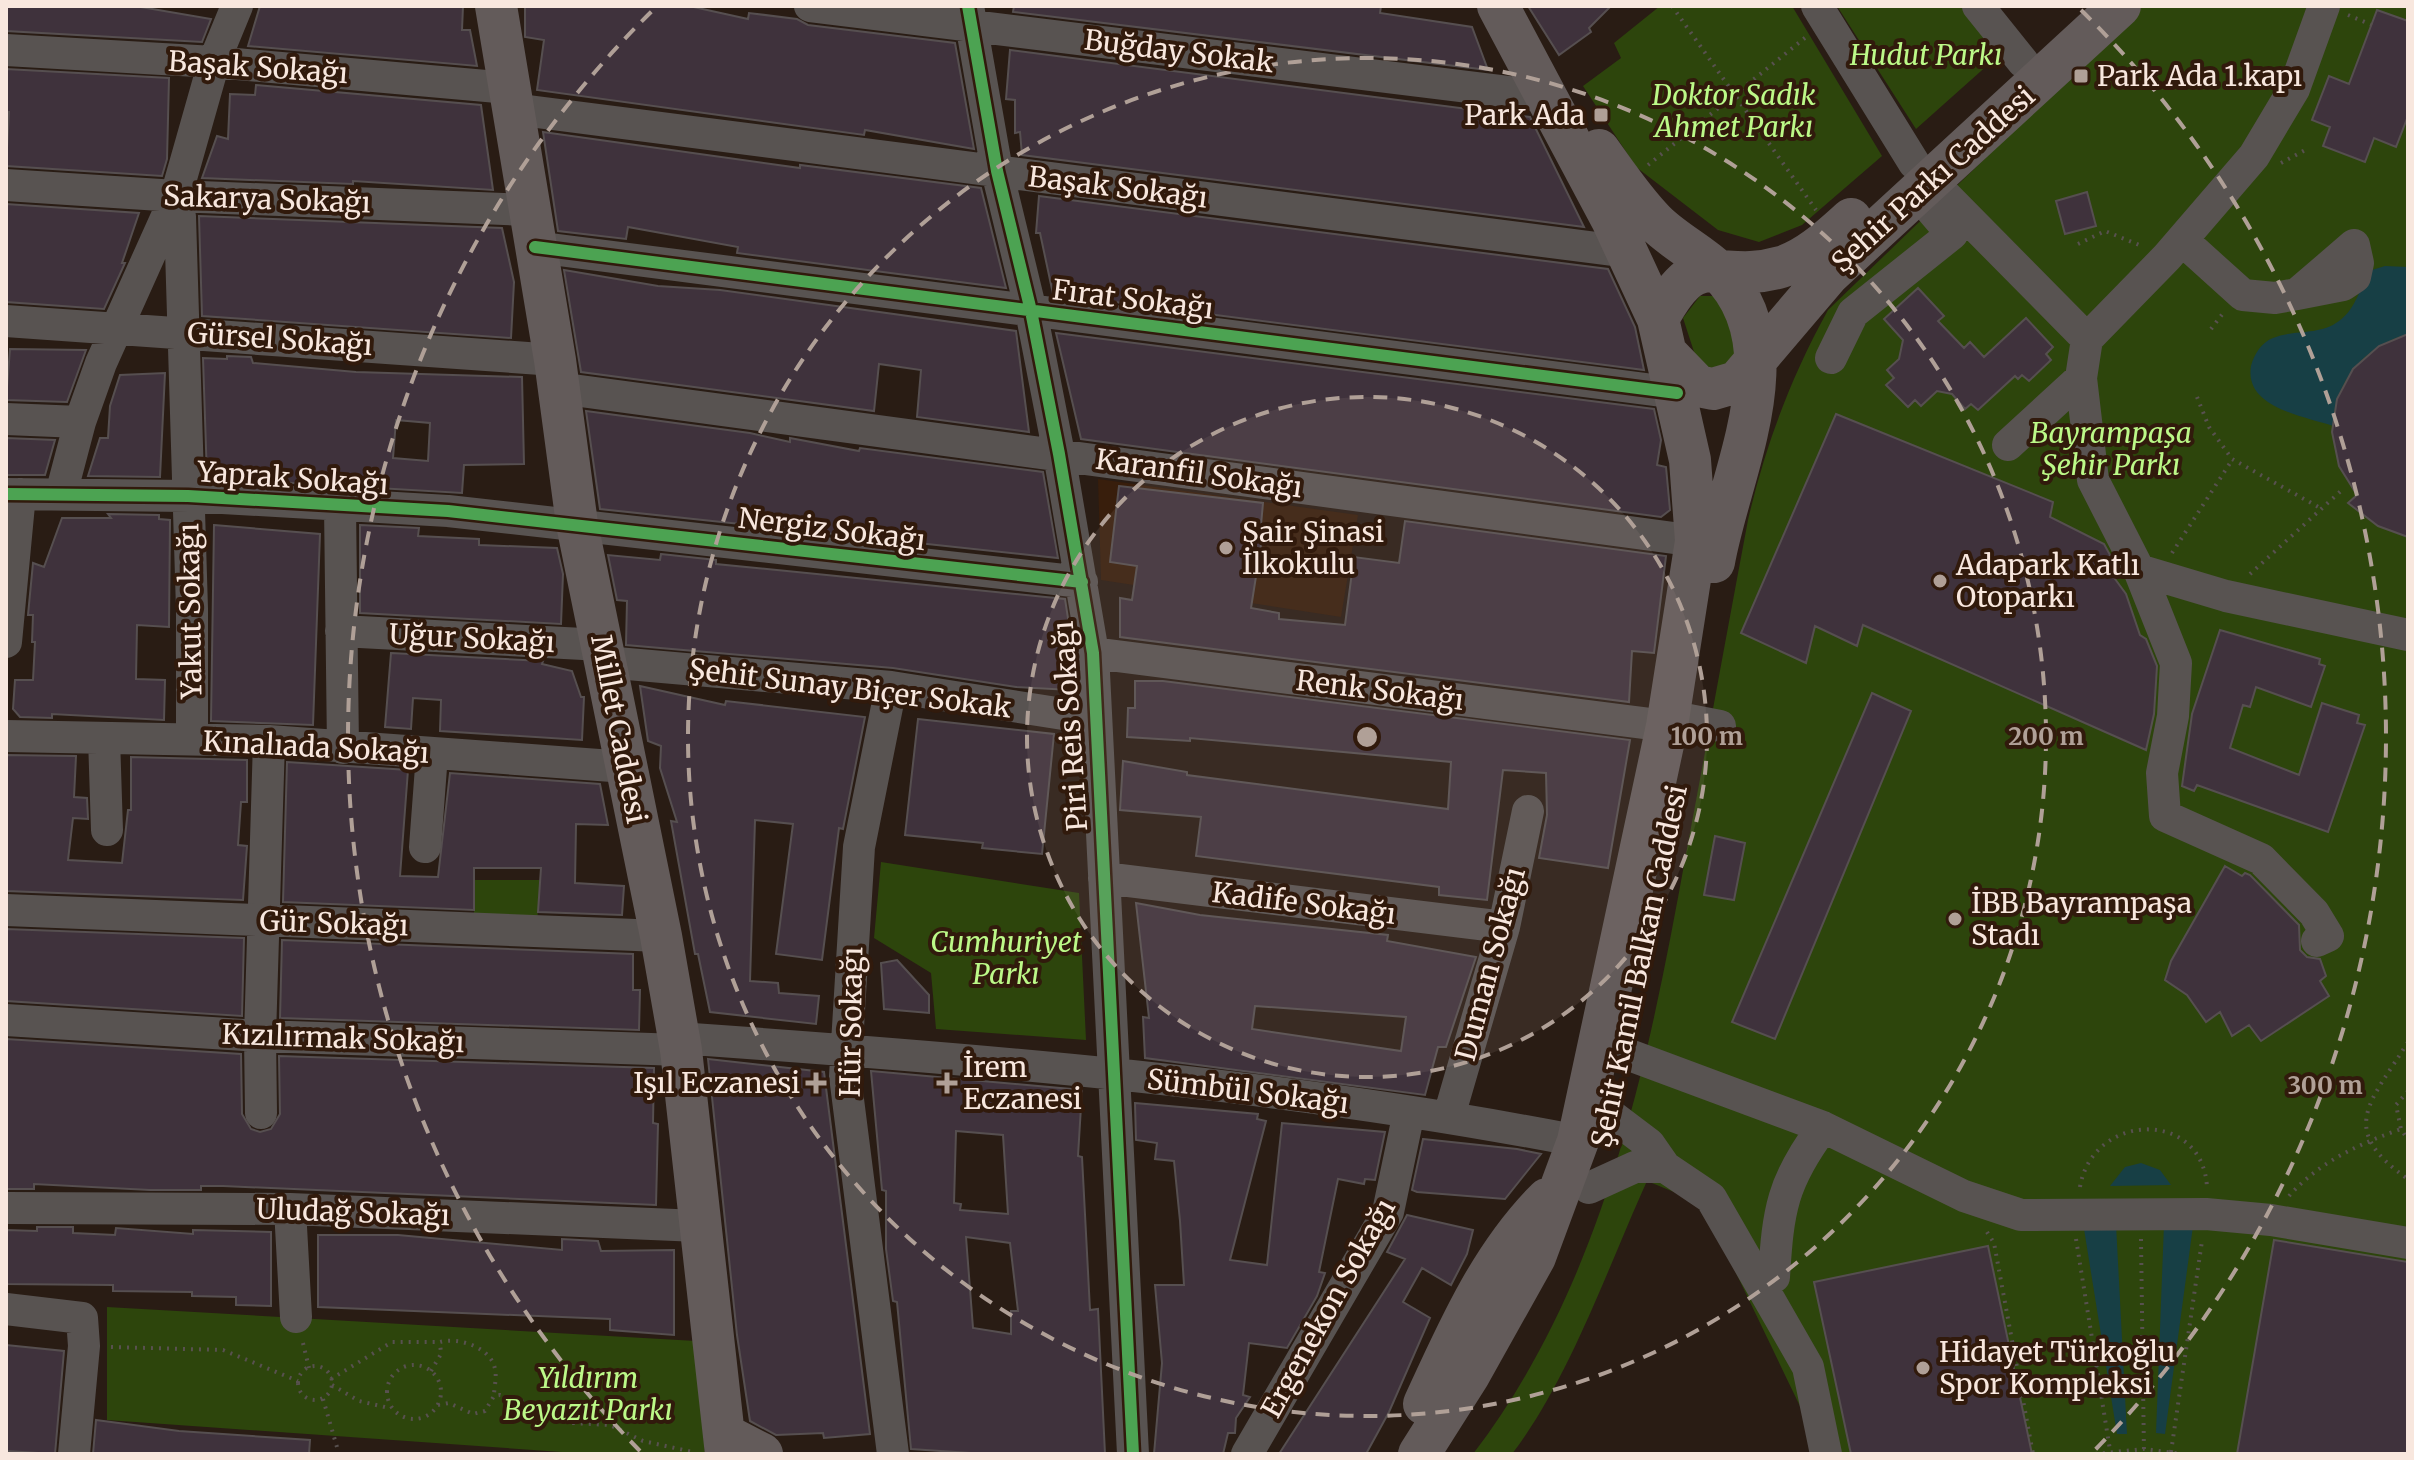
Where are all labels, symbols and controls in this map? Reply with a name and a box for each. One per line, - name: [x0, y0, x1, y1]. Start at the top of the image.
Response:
- street label: Buğday Sokak: [1082, 22, 1276, 81]
- park label: Hudut Parkı: [1849, 37, 2002, 73]
- street label: Başak Sokağı: [167, 43, 349, 91]
- place label: Park Ada 1.kapı: [2097, 58, 2302, 94]
- marker: Park Ada 1.kapı: [2072, 67, 2090, 85]
- park label: Doktor Sadık Ahmet Parkı: [1651, 77, 1816, 145]
- street label: Şehir Parkı Caddesi: [1824, 78, 2042, 280]
- place label: Park Ada: [1464, 97, 1585, 133]
- marker: Park Ada: [1592, 106, 1610, 124]
- street label: Başak Sokağı: [1026, 158, 1210, 216]
- street label: Sakarya Sokağı: [163, 177, 371, 221]
- street label: Fırat Sokağı: [1050, 271, 1216, 327]
- street label: Gürsel Sokağı: [186, 315, 374, 363]
- park label: Bayrampaşa Şehir Parkı: [2030, 415, 2192, 483]
- street label: Karanfil Sokağı: [1093, 441, 1305, 505]
- street label: Yaprak Sokağı: [195, 453, 390, 503]
- street label: Nergiz Sokağı: [736, 500, 928, 558]
- place label: Şair Şinasi İlkokulu: [1242, 514, 1384, 582]
- street label: Yakut Sokağı: [170, 523, 210, 700]
- marker: Şair Şinasi İlkokulu: [1217, 539, 1235, 557]
- place label: Adapark Katlı Otoparkı: [1955, 547, 2140, 615]
- marker: Adapark Katlı Otoparkı: [1931, 572, 1949, 590]
- street label: Uğur Sokağı: [388, 616, 556, 660]
- street label: Piri Reis Sokağı: [1045, 620, 1095, 832]
- street label: Millet Caddesi: [583, 632, 655, 826]
- street label: Şehit Sunay Biçer Sokak: [687, 650, 1014, 726]
- street label: Renk Sokağı: [1294, 662, 1466, 718]
- text: 100 m: [1671, 721, 1743, 752]
- text: 200 m: [2008, 721, 2084, 752]
- street label: Kınalıada Sokağı: [202, 723, 430, 771]
- centre of rings: [1353, 723, 1381, 751]
- street label: Şehit Kamil Balkan Caddesi: [1583, 781, 1695, 1151]
- street label: Duman Sokağı: [1447, 863, 1533, 1065]
- street label: Kadife Sokağı: [1210, 874, 1398, 932]
- place label: İBB Bayrampaşa Stadı: [1971, 885, 2192, 953]
- street label: Gür Sokağı: [259, 902, 409, 944]
- marker: İBB Bayrampaşa Stadı: [1946, 910, 1964, 928]
- park label: Cumhuriyet Parkı: [930, 924, 1082, 992]
- street label: Hür Sokağı: [832, 946, 870, 1098]
- street label: Kızılırmak Sokağı: [221, 1016, 465, 1060]
- place label: İrem Eczanesi: [963, 1049, 1082, 1117]
- street label: Sümbül Sokağı: [1145, 1061, 1351, 1121]
- place label: Işıl Eczanesi: [633, 1065, 800, 1101]
- text: 300 m: [2287, 1070, 2363, 1101]
- marker: Işıl Eczanesi: [807, 1074, 825, 1092]
- marker: İrem Eczanesi: [938, 1074, 956, 1092]
- street label: Uludağ Sokağı: [255, 1191, 451, 1233]
- street label: Ergenekon Sokağı: [1253, 1192, 1403, 1424]
- place label: Hidayet Türkoğlu Spor Kompleksi: [1939, 1334, 2175, 1402]
- marker: Hidayet Türkoğlu Spor Kompleksi: [1914, 1359, 1932, 1377]
- park label: Yıldırım Beyazıt Parkı: [503, 1360, 673, 1428]

